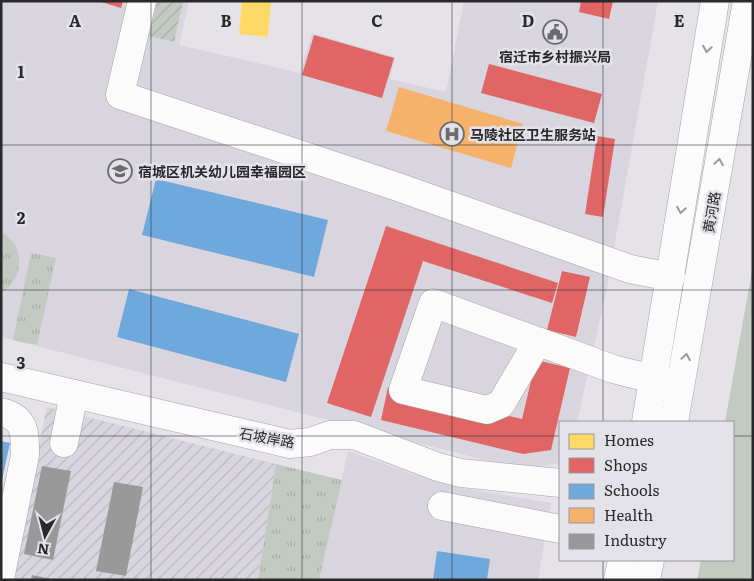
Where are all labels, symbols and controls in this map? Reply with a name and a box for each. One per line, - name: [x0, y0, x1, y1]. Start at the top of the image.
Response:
- text: A: [69, 8, 81, 32]
- text: B: [220, 8, 232, 32]
- text: C: [371, 8, 383, 32]
- text: D: [522, 8, 534, 32]
- text: E: [674, 8, 685, 32]
- public building icon: 宿迁市乡村振兴局: [542, 19, 568, 45]
- place label: 宿迁市乡村振兴局: [499, 46, 611, 66]
- one-way arrow: [702, 46, 713, 54]
- text: 1: [18, 59, 25, 83]
- hospital icon: 马陵社区卫生服务站: [439, 121, 465, 147]
- place label: 马陵社区卫生服务站: [470, 124, 596, 144]
- school or university icon: 宿城区机关幼儿园幸福园区: [107, 158, 133, 184]
- one-way arrow: [713, 158, 724, 166]
- place label: 宿城区机关幼儿园幸福园区: [138, 161, 306, 181]
- street label: 黄河路: [698, 190, 724, 234]
- text: 2: [17, 205, 26, 229]
- one-way arrow: [677, 206, 687, 214]
- text: 3: [17, 350, 26, 374]
- one-way arrow: [680, 353, 690, 361]
- legend: [559, 421, 734, 561]
- street label: 石坡岸路: [238, 422, 296, 452]
- text: Homes: [604, 428, 654, 451]
- text: Shops: [604, 453, 647, 476]
- text: Schools: [604, 478, 660, 501]
- text: Health: [604, 503, 653, 526]
- north arrow: [20, 511, 70, 561]
- text: Industry: [604, 528, 667, 551]
- text: N: [36, 539, 50, 561]

